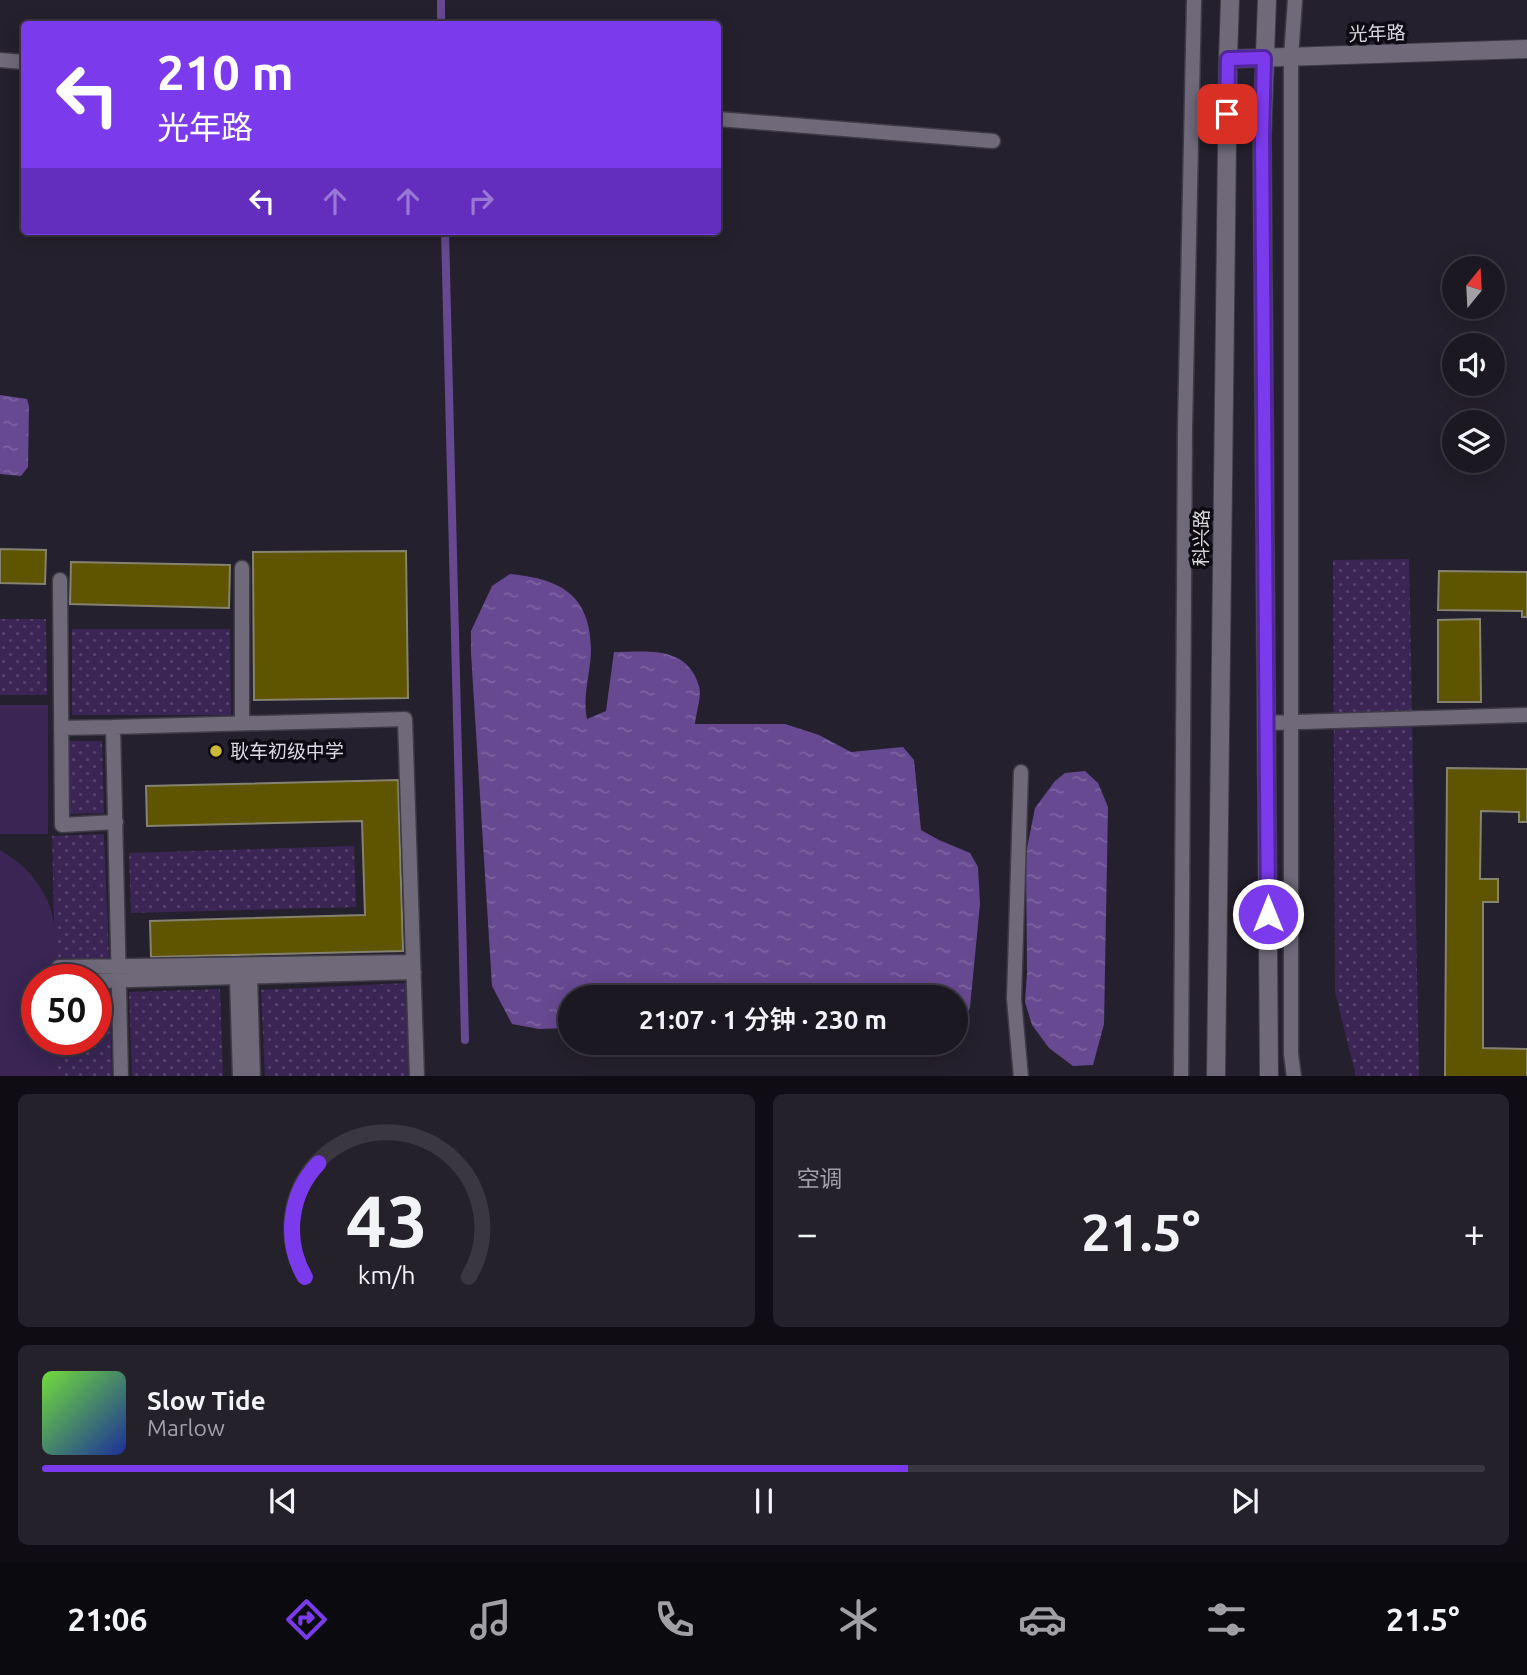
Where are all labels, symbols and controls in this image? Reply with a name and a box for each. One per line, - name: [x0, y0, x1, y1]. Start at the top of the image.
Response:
- street label: 光年路: [1348, 21, 1406, 45]
- text: 210 m: [157, 44, 294, 99]
- icon: left: [42, 49, 133, 140]
- pin: [1197, 84, 1257, 144]
- icon: arrive: [1208, 95, 1246, 133]
- text: 光年路: [157, 109, 253, 145]
- icon: left: [243, 182, 281, 220]
- icon: ahead: [316, 182, 354, 220]
- icon: ahead: [389, 182, 427, 220]
- icon: right: [462, 182, 500, 220]
- north arrow: [1442, 256, 1505, 318]
- map controls: [1442, 256, 1505, 473]
- button: sound: [1442, 333, 1505, 396]
- button: layers: [1442, 410, 1505, 473]
- street label: 科兴路: [1190, 509, 1212, 567]
- place label: 耿车初级中学: [230, 740, 344, 762]
- marker: 耿车初级中学: [208, 743, 224, 759]
- position arrow: [1231, 877, 1305, 951]
- speed limit sign: 50: [21, 964, 112, 1055]
- text: 21:07 · 1 分钟 · 230 m: [639, 1005, 887, 1034]
- text: 空调: [797, 1166, 843, 1191]
- text: 43: [345, 1179, 427, 1261]
- text: 21.5°: [1081, 1203, 1200, 1261]
- text: −: [797, 1212, 818, 1254]
- text: +: [1464, 1212, 1485, 1254]
- text: km/h: [357, 1260, 415, 1288]
- text: Slow Tide: [147, 1386, 266, 1415]
- text: Marlow: [147, 1415, 225, 1440]
- icon: previous: [264, 1482, 302, 1520]
- icon: pause: [745, 1482, 783, 1520]
- icon: next: [1226, 1482, 1264, 1520]
- icon: directions: [282, 1595, 331, 1644]
- icon: music: [466, 1595, 515, 1644]
- icon: phone: [650, 1595, 699, 1644]
- icon: climate: [834, 1595, 883, 1644]
- icon: car: [1018, 1595, 1067, 1644]
- icon: filters: [1202, 1595, 1251, 1644]
- text: 21:06: [67, 1601, 148, 1637]
- text: 21.5°: [1386, 1601, 1459, 1637]

